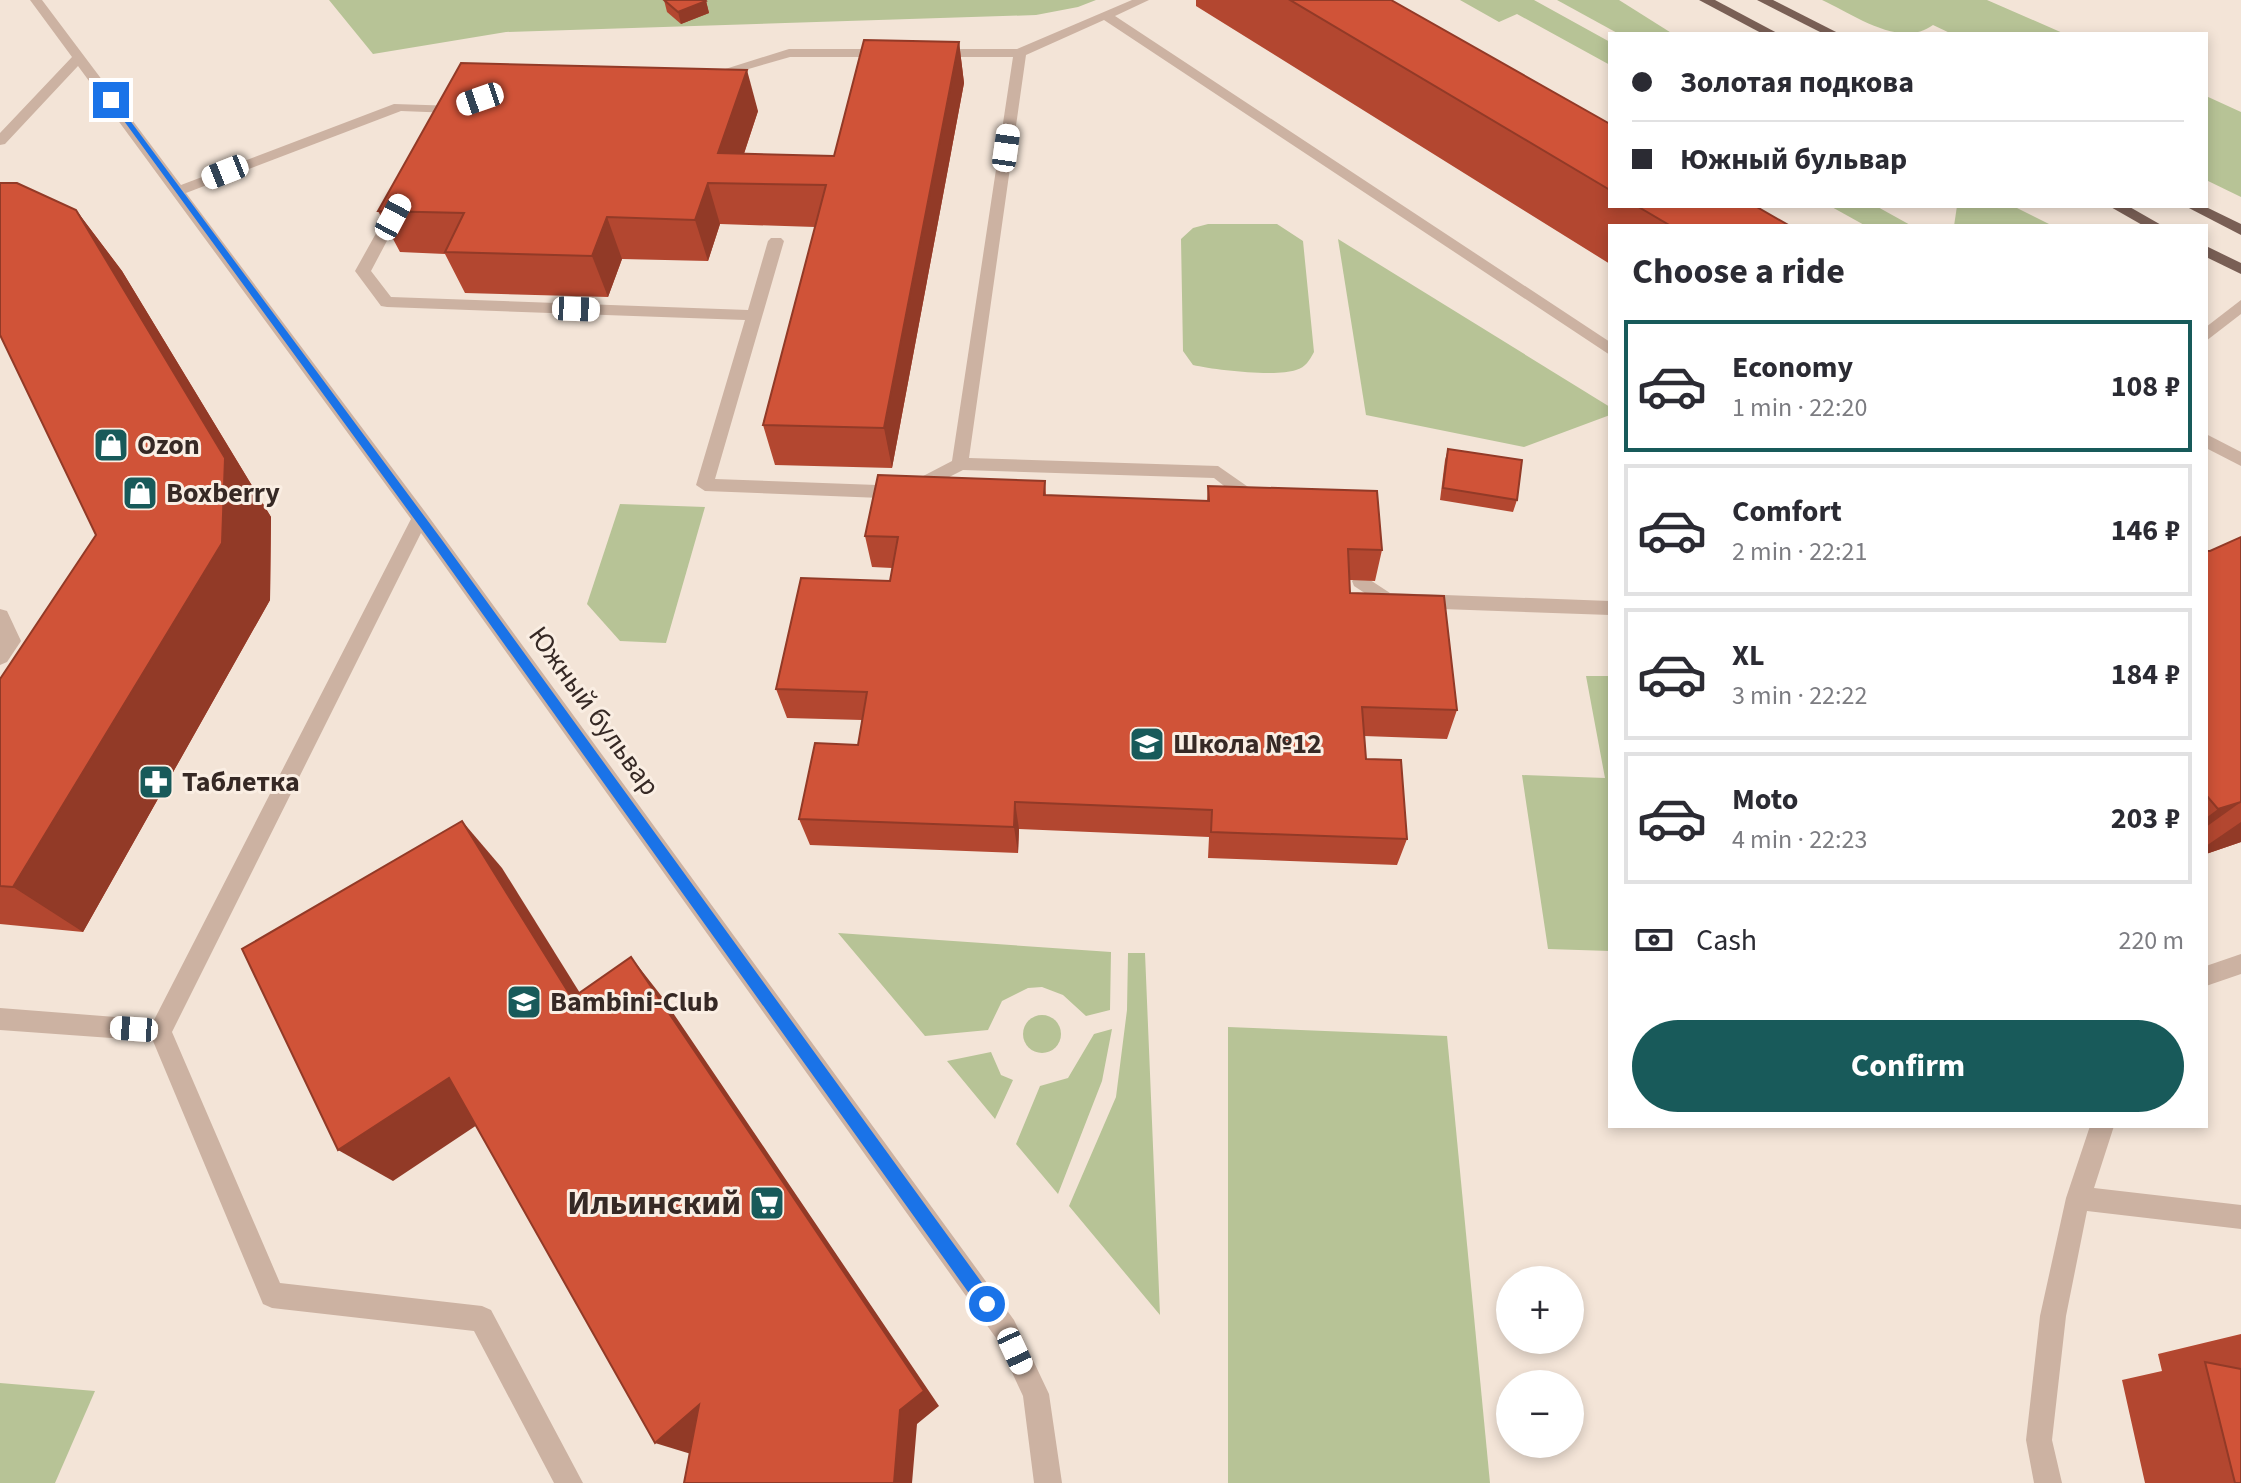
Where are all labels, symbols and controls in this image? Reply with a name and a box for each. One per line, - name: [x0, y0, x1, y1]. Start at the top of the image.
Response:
- text: Золотая подкова: [1680, 61, 1914, 104]
- car: [453, 80, 507, 118]
- route end: [93, 82, 129, 118]
- car: [991, 123, 1021, 173]
- text: Южный бульвар: [1680, 138, 1907, 181]
- car: [198, 152, 252, 192]
- car: [371, 190, 415, 244]
- text: Choose a ride: [1632, 246, 1845, 297]
- car: [552, 296, 600, 322]
- text: Economy: [1732, 346, 1853, 389]
- icon: car: [1636, 350, 1708, 422]
- text: 108 ₽: [2111, 365, 2180, 408]
- text: 1 min · 22:20: [1732, 389, 1867, 426]
- place label: Ozon: [137, 425, 200, 465]
- shop icon: Ozon: [92, 426, 130, 464]
- place label: Boxberry: [166, 473, 280, 513]
- shop icon: Boxberry: [121, 474, 159, 512]
- text: Comfort: [1732, 490, 1842, 533]
- icon: car: [1636, 494, 1708, 566]
- text: 146 ₽: [2111, 509, 2180, 552]
- text: 2 min · 22:21: [1732, 533, 1867, 570]
- street label: Южный бульвар: [519, 618, 669, 804]
- text: XL: [1732, 634, 1765, 677]
- icon: car: [1636, 638, 1708, 710]
- text: 184 ₽: [2111, 653, 2180, 696]
- text: 3 min · 22:22: [1732, 677, 1867, 714]
- place label: Школа №12: [1173, 724, 1322, 764]
- school or university icon: Школа №12: [1128, 725, 1166, 763]
- place label: Таблетка: [182, 762, 300, 802]
- pharmacy icon: Таблетка: [137, 763, 175, 801]
- text: Moto: [1732, 778, 1798, 821]
- icon: car: [1636, 782, 1708, 854]
- text: 203 ₽: [2111, 797, 2180, 840]
- text: 4 min · 22:23: [1732, 821, 1867, 858]
- icon: cash: [1632, 918, 1676, 962]
- text: Cash: [1696, 919, 1757, 962]
- text: 220 m: [2118, 922, 2184, 959]
- place label: Bambini-Club: [550, 982, 719, 1022]
- school or university icon: Bambini-Club: [505, 983, 543, 1021]
- car: [109, 1015, 159, 1043]
- button: Confirm: [1632, 1020, 2184, 1112]
- place label: Ильинский: [567, 1179, 741, 1228]
- supermarket icon: Ильинский: [748, 1184, 786, 1222]
- map controls: [1496, 1266, 1584, 1458]
- button: +: [1496, 1266, 1584, 1354]
- route start: [969, 1286, 1005, 1322]
- car: [994, 1324, 1036, 1378]
- button: −: [1496, 1370, 1584, 1458]

